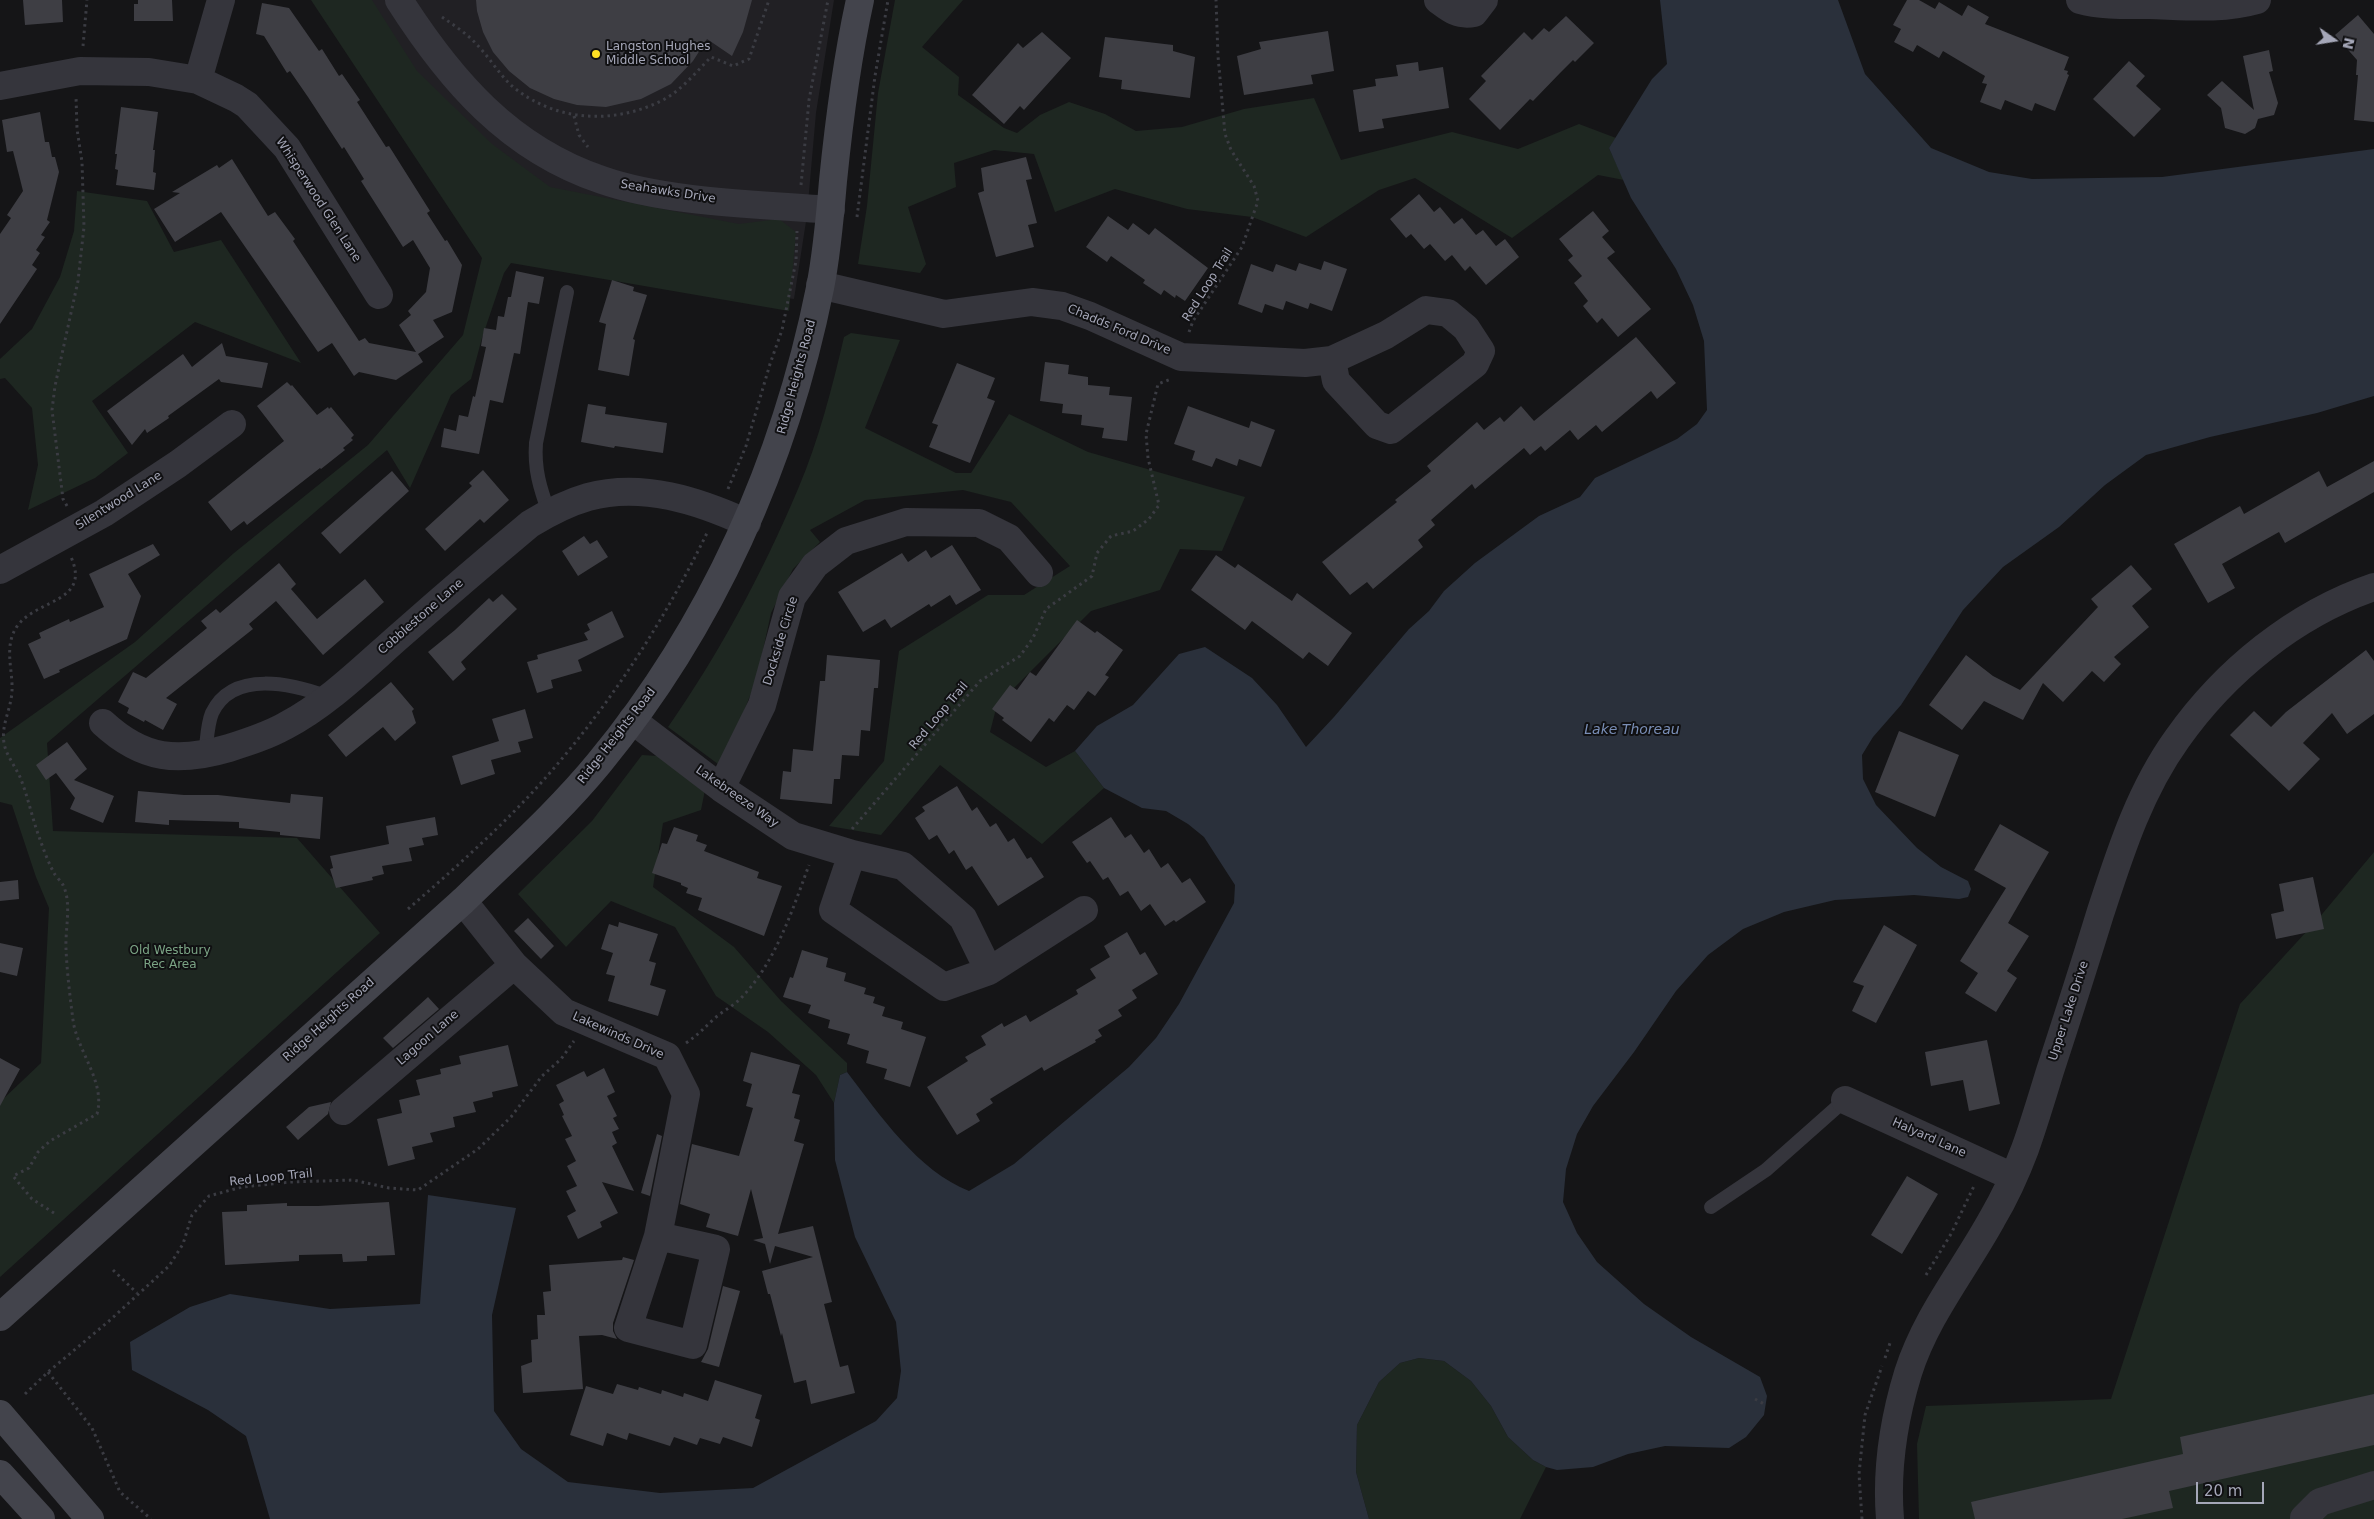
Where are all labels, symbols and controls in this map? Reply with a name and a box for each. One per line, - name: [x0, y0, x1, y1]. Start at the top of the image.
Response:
- north arrow: [2309, 15, 2359, 65]
- text: N: [2340, 36, 2358, 51]
- place label: Langston Hughes Middle School: [606, 40, 710, 68]
- marker: Langston Hughes Middle School: [590, 48, 602, 60]
- street label: Whisperwood Glen Lane: [272, 135, 364, 265]
- street label: Seahawks Drive: [619, 177, 717, 207]
- street label: Red Loop Trail: [1180, 246, 1236, 324]
- street label: Chadds Ford Drive: [1065, 302, 1173, 358]
- street label: Ridge Heights Road: [775, 318, 819, 436]
- street label: Silentwood Lane: [73, 469, 165, 533]
- street label: Cobblestone Lane: [376, 576, 466, 658]
- street label: Dockside Circle: [761, 595, 801, 687]
- street label: Red Loop Trail: [907, 679, 971, 753]
- street label: Ridge Heights Road: [575, 685, 659, 787]
- water label: Lake Thoreau: [1584, 722, 1680, 738]
- street label: Lakebreeze Way: [693, 763, 781, 831]
- park label: Old Westbury Rec Area: [130, 944, 210, 972]
- street label: Upper Lake Drive: [2046, 959, 2092, 1063]
- street label: Ridge Heights Road: [280, 975, 378, 1065]
- street label: Lagoon Lane: [394, 1007, 462, 1069]
- street label: Lakewinds Drive: [570, 1009, 666, 1063]
- street label: Halyard Lane: [1890, 1115, 1968, 1161]
- street label: Red Loop Trail: [229, 1166, 313, 1190]
- scale bar: [2199, 1472, 2266, 1504]
- text: 20 m: [2204, 1482, 2242, 1500]

